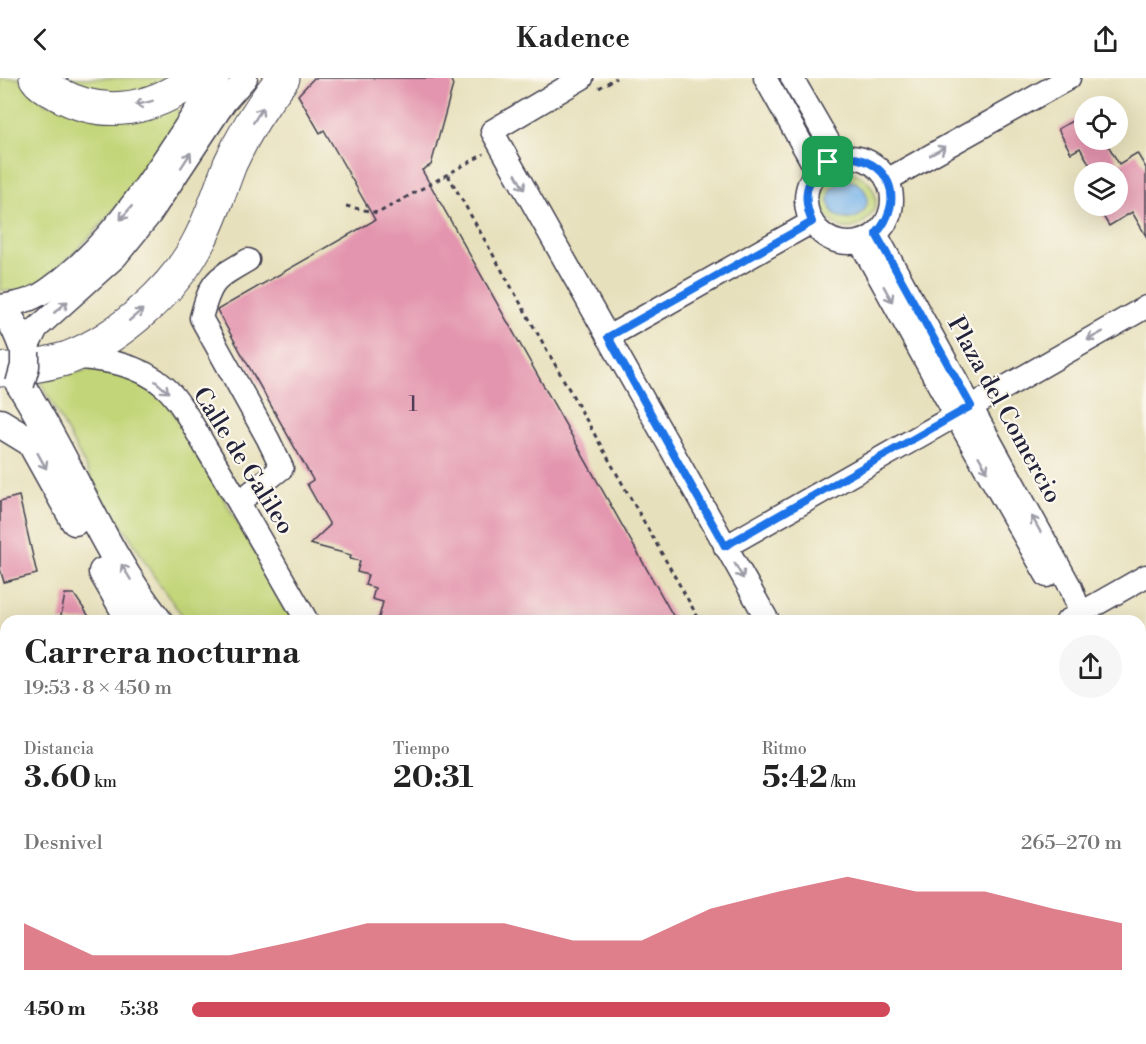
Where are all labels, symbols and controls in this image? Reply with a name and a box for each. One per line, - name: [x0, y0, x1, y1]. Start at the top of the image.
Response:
- text: Kadence: [516, 22, 630, 56]
- icon: back: [24, 23, 57, 56]
- icon: share: [1089, 23, 1122, 56]
- map controls: [1074, 96, 1128, 216]
- button: locate: [1074, 96, 1128, 150]
- one-way arrow: [135, 98, 154, 110]
- one-way arrow: [252, 107, 264, 124]
- pin: [802, 136, 853, 187]
- icon: arrive: [811, 145, 844, 178]
- one-way arrow: [929, 145, 946, 157]
- one-way arrow: [181, 152, 193, 169]
- button: layers: [1074, 162, 1128, 216]
- one-way arrow: [515, 172, 526, 190]
- one-way arrow: [120, 205, 133, 221]
- one-way arrow: [883, 284, 894, 302]
- one-way arrow: [53, 300, 68, 314]
- one-way arrow: [128, 308, 143, 322]
- street label: Plaza del Comercio: [940, 311, 1068, 509]
- one-way arrow: [1087, 330, 1104, 342]
- one-way arrow: [155, 380, 170, 394]
- street label: Calle de Galileo: [186, 382, 300, 540]
- house number: 1: [408, 392, 418, 418]
- one-way arrow: [36, 452, 48, 469]
- one-way arrow: [977, 455, 989, 472]
- one-way arrow: [1030, 516, 1041, 534]
- one-way arrow: [734, 562, 746, 579]
- one-way arrow: [120, 564, 132, 581]
- text: Carrera nocturna: [24, 633, 300, 674]
- button: share: [1059, 635, 1122, 698]
- text: 19:53 · 8 × 450 m: [24, 676, 172, 701]
- text: Distancia: [24, 739, 94, 759]
- text: Tiempo: [393, 739, 450, 759]
- text: Ritmo: [762, 739, 807, 759]
- text: 3.60: [24, 759, 91, 797]
- text: 20:31: [393, 759, 474, 797]
- text: 5:42: [762, 759, 828, 797]
- text: km: [91, 772, 117, 792]
- text: /km: [828, 772, 856, 792]
- text: Desnivel: [24, 831, 103, 856]
- text: 265–270 m: [1021, 831, 1122, 856]
- text: 450 m: [24, 997, 86, 1022]
- text: 5:38: [120, 997, 159, 1022]

